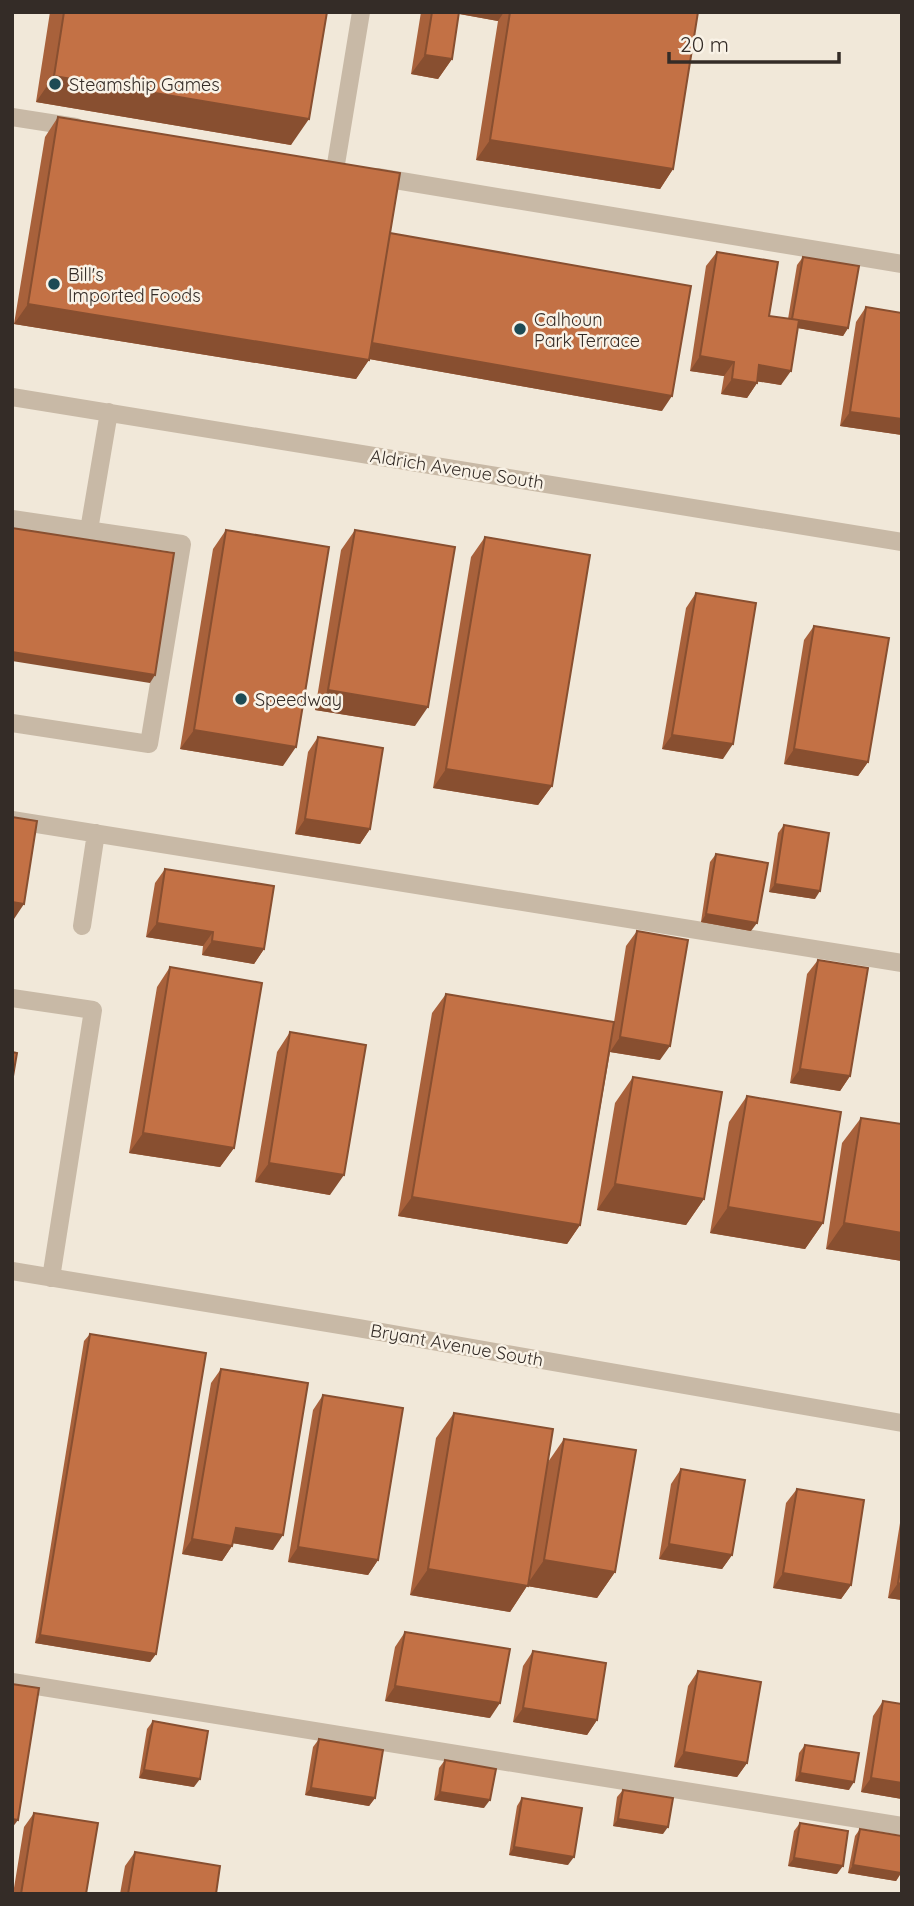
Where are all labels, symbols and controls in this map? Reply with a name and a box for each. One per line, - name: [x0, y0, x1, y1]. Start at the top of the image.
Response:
- scale bar: [669, 21, 839, 65]
- text: 20 m: [680, 31, 729, 57]
- place label: Steamship Games: [69, 73, 220, 96]
- marker: Steamship Games: [47, 76, 63, 92]
- place label: Bill's Imported Foods: [68, 263, 201, 307]
- marker: Bill's Imported Foods: [46, 276, 62, 292]
- place label: Calhoun Park Terrace: [534, 308, 640, 352]
- marker: Calhoun Park Terrace: [512, 321, 528, 337]
- street label: Aldrich Avenue South: [368, 444, 546, 494]
- place label: Speedway: [255, 688, 342, 711]
- marker: Speedway: [233, 691, 249, 707]
- street label: Bryant Avenue South: [369, 1318, 545, 1372]

